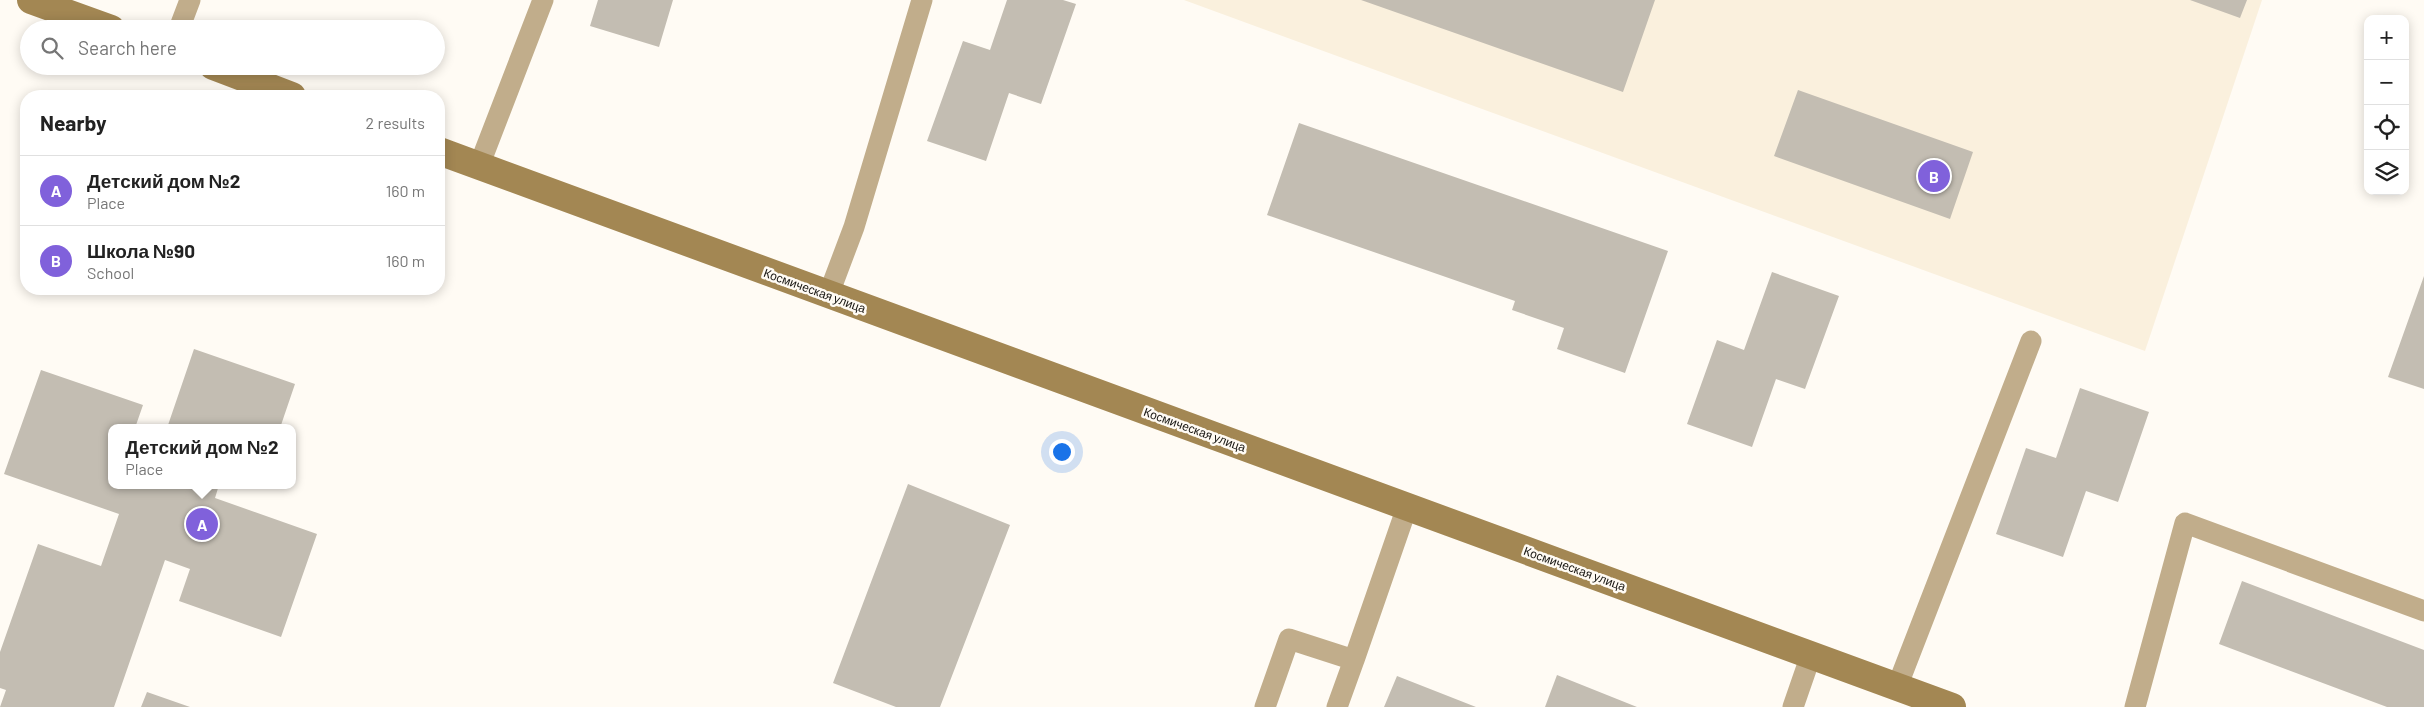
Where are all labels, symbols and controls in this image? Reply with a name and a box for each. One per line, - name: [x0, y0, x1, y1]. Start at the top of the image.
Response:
- map controls: [2364, 15, 2409, 195]
- button: +: [2364, 15, 2409, 60]
- search box: [20, 20, 445, 75]
- icon: search: [38, 34, 66, 62]
- text: Search here: [78, 36, 177, 59]
- button: −: [2364, 60, 2409, 105]
- button: locate: [2364, 105, 2409, 150]
- text: Nearby: [40, 110, 106, 135]
- text: 2 results: [366, 113, 425, 132]
- button: layers: [2364, 150, 2409, 195]
- pin: B: [1918, 157, 1950, 195]
- text: Детский дом №2: [87, 169, 240, 192]
- text: A: [51, 181, 61, 200]
- text: 160 m: [386, 181, 425, 200]
- text: Place: [87, 193, 125, 212]
- text: Школа №90: [87, 239, 195, 262]
- text: B: [51, 251, 61, 270]
- text: 160 m: [386, 251, 425, 270]
- text: School: [87, 263, 134, 282]
- street label: Космическая улица: [762, 265, 868, 316]
- street label: Космическая улица: [1142, 404, 1248, 455]
- popup: [108, 424, 296, 489]
- text: Детский дом №2: [125, 435, 279, 458]
- your location: [1049, 439, 1075, 465]
- text: Place: [125, 459, 163, 478]
- pin: A: [186, 505, 218, 543]
- street label: Космическая улица: [1522, 543, 1628, 594]

